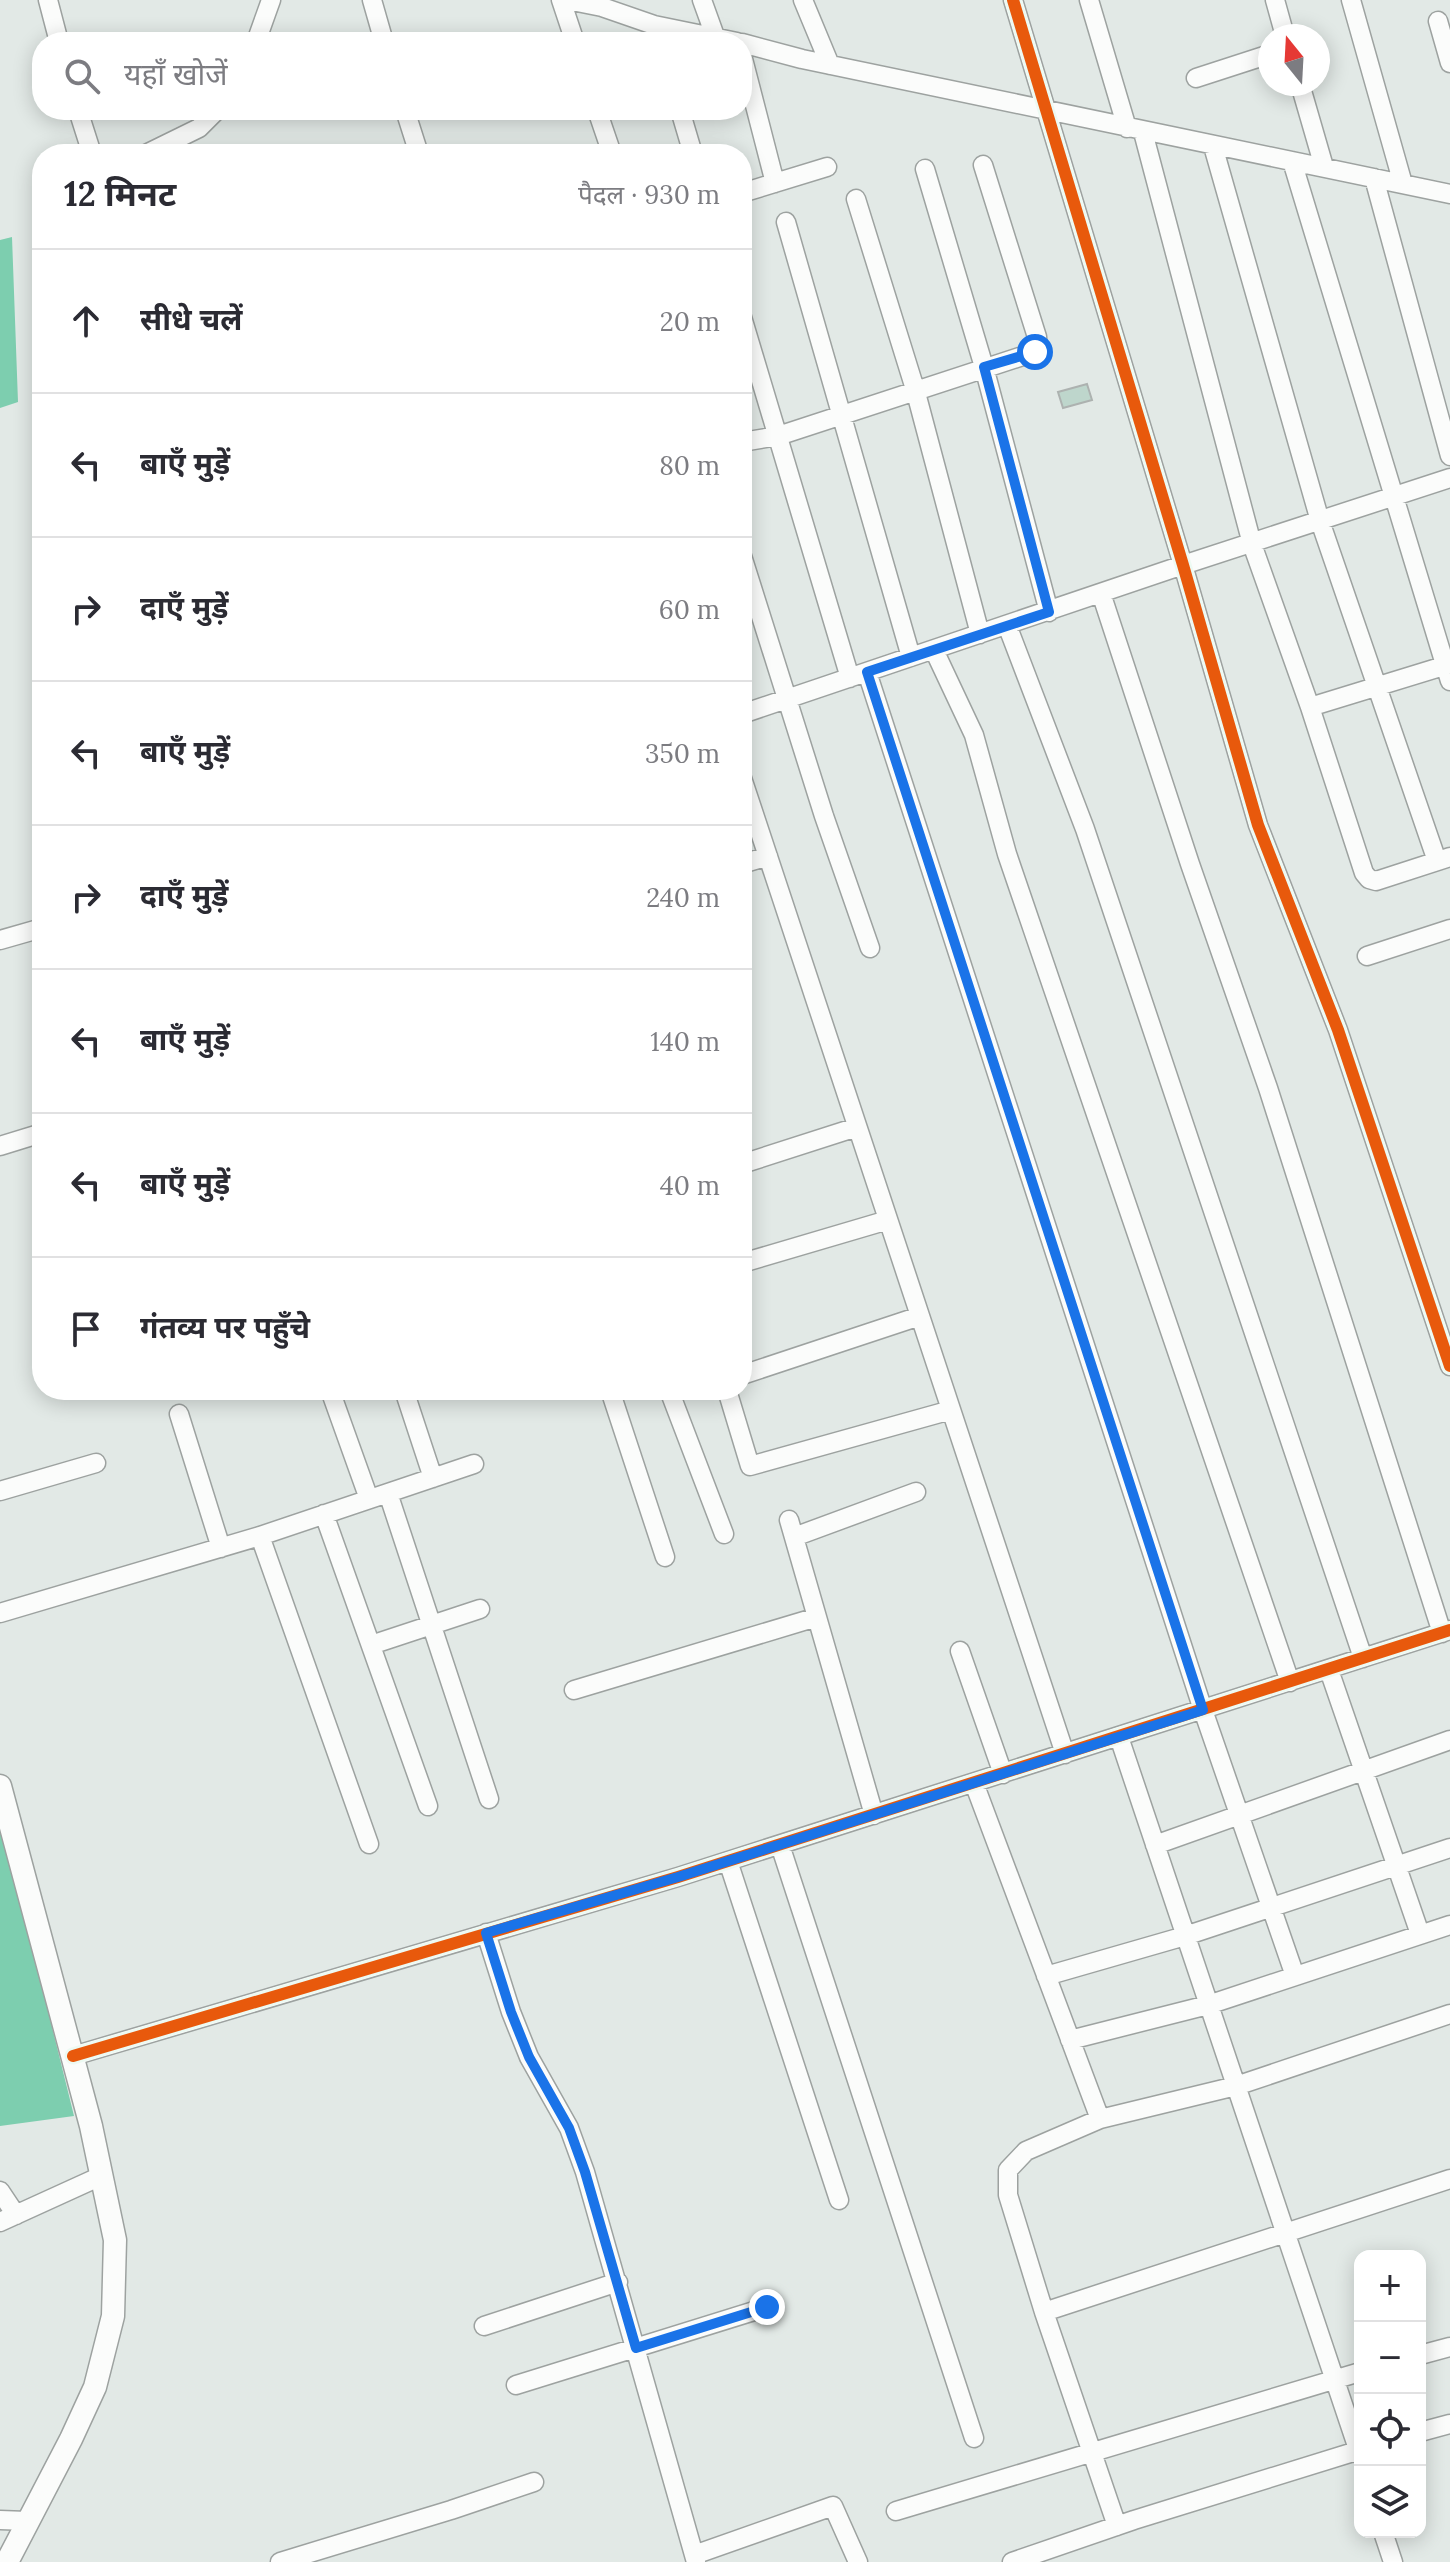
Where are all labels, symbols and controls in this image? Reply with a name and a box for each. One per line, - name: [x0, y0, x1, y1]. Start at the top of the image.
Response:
- north arrow: [1258, 24, 1330, 96]
- search box: [32, 32, 752, 120]
- icon: search: [60, 54, 104, 98]
- text: यहाँ खोजें: [124, 55, 228, 93]
- text: 12 मिनट: [64, 172, 176, 215]
- text: पैदल · 930 m: [578, 178, 720, 211]
- icon: ahead: [64, 299, 108, 343]
- text: सीधे चलें: [140, 300, 242, 338]
- text: 20 m: [660, 305, 720, 338]
- route start: [1017, 334, 1053, 370]
- icon: left: [64, 443, 108, 487]
- text: बाएँ मुड़ें: [140, 444, 230, 482]
- text: 80 m: [659, 449, 720, 482]
- icon: right: [64, 587, 108, 631]
- text: दाएँ मुड़ें: [140, 588, 228, 626]
- text: 60 m: [659, 593, 720, 626]
- icon: left: [64, 731, 108, 775]
- text: बाएँ मुड़ें: [140, 732, 230, 770]
- text: 350 m: [645, 737, 720, 770]
- icon: right: [64, 875, 108, 919]
- text: दाएँ मुड़ें: [140, 876, 228, 914]
- text: 240 m: [646, 881, 720, 914]
- icon: left: [64, 1019, 108, 1063]
- text: बाएँ मुड़ें: [140, 1020, 230, 1058]
- text: 140 m: [650, 1025, 720, 1058]
- icon: left: [64, 1163, 108, 1207]
- text: बाएँ मुड़ें: [140, 1164, 230, 1202]
- text: 40 m: [660, 1169, 720, 1202]
- icon: arrive: [64, 1307, 108, 1351]
- text: गंतव्य पर पहुँचे: [140, 1308, 310, 1346]
- map controls: [1354, 2250, 1426, 2538]
- button: +: [1354, 2250, 1426, 2322]
- route end: [749, 2289, 785, 2325]
- button: −: [1354, 2322, 1426, 2394]
- button: locate: [1354, 2394, 1426, 2466]
- button: layers: [1354, 2466, 1426, 2538]

